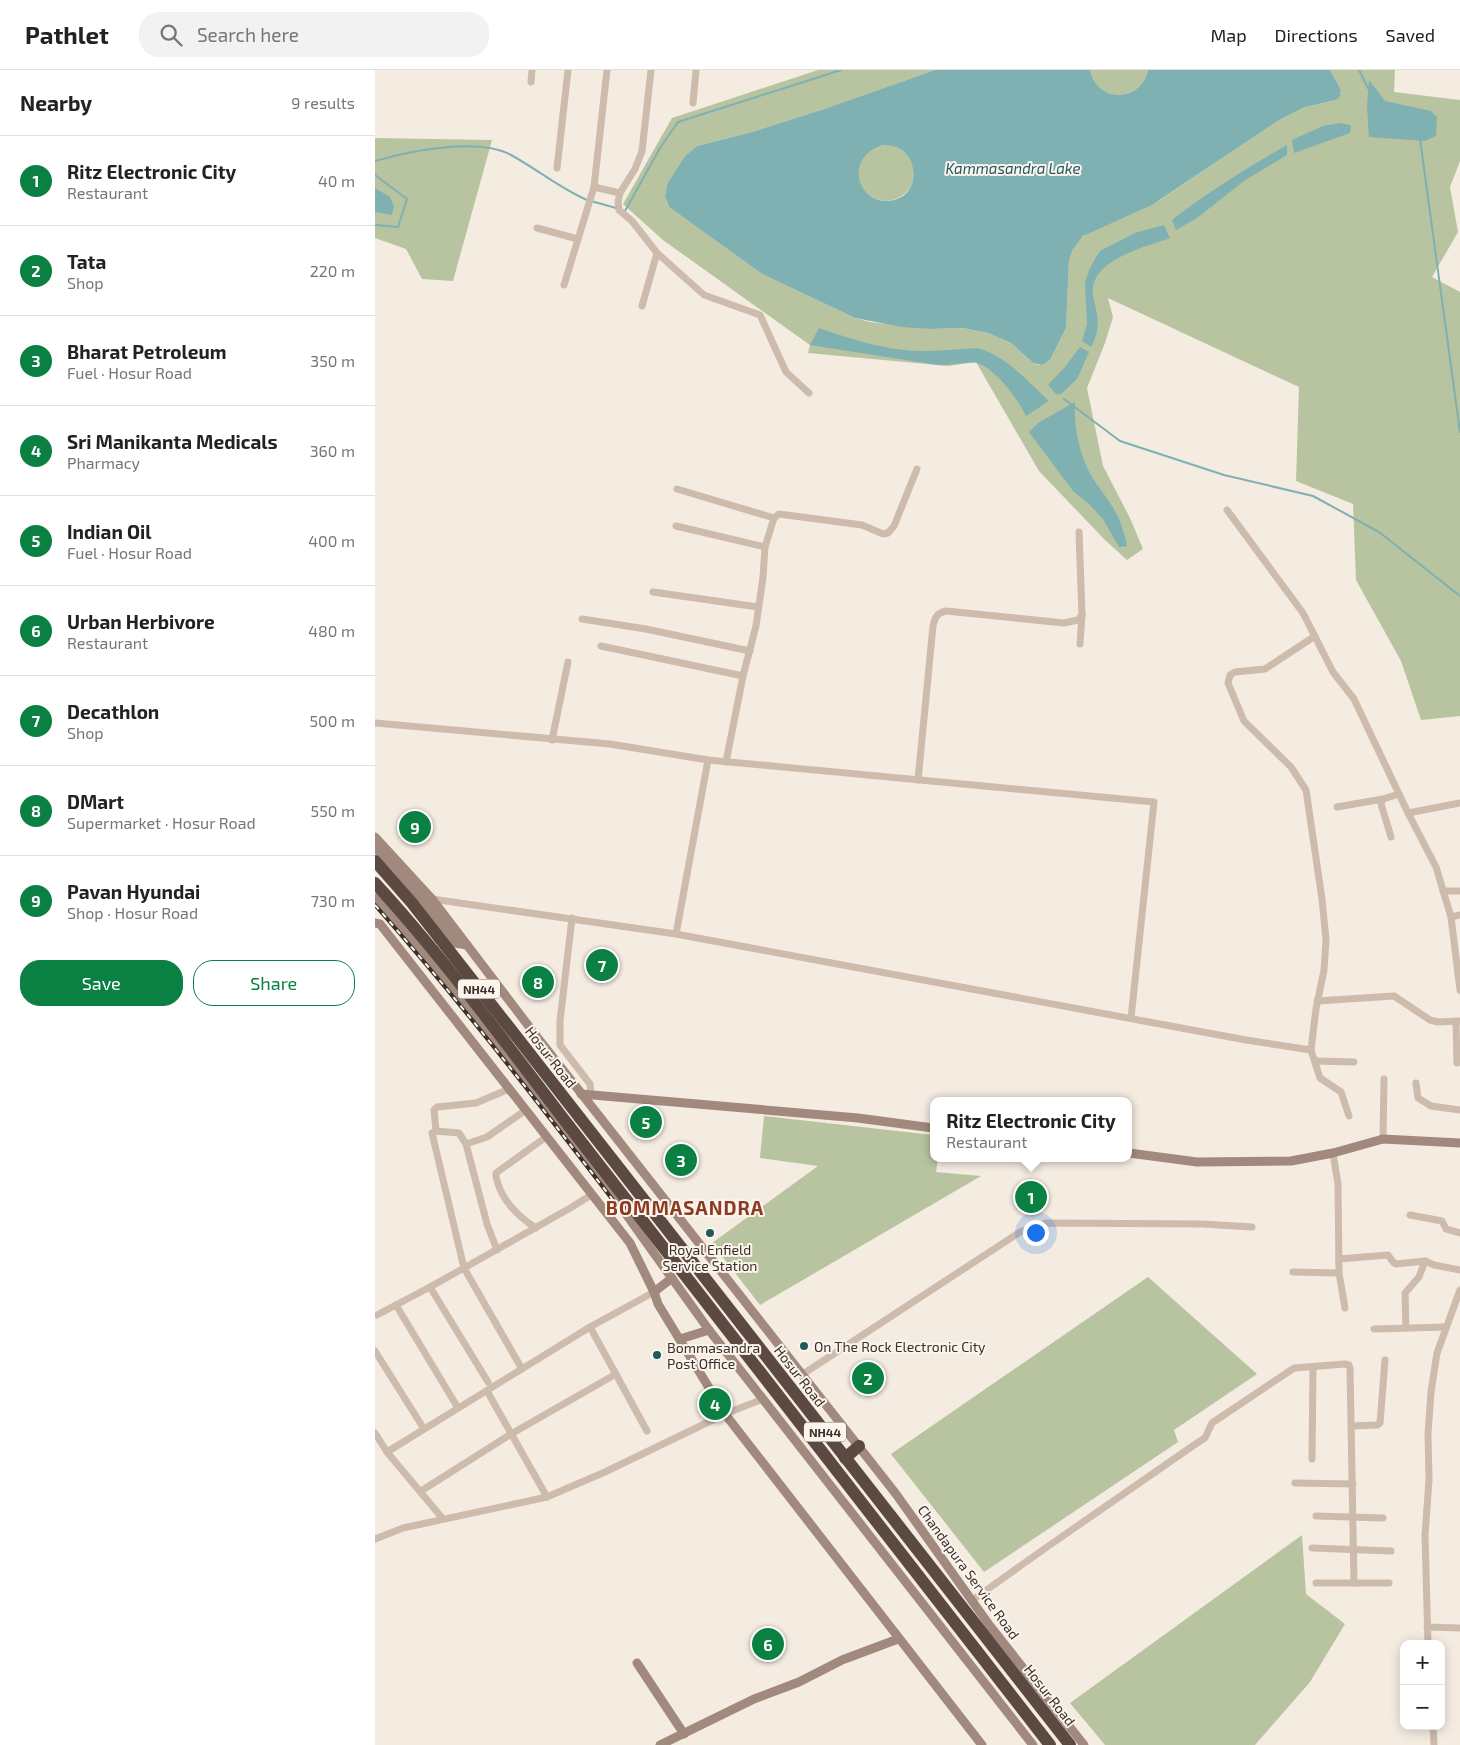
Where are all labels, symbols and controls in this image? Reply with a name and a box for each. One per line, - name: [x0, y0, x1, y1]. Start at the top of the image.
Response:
- search box: [139, 12, 489, 57]
- text: Pathlet: [25, 20, 109, 49]
- icon: search: [157, 21, 185, 49]
- text: Search here: [197, 23, 299, 46]
- text: Map: [1210, 24, 1247, 46]
- text: Directions: [1275, 24, 1358, 46]
- text: Saved: [1386, 24, 1435, 46]
- text: Nearby: [20, 90, 92, 115]
- text: 9 results: [291, 93, 355, 112]
- water label: Kammasandra Lake: [945, 159, 1081, 177]
- text: Ritz Electronic City: [67, 160, 236, 183]
- text: 1: [33, 171, 39, 190]
- text: 40 m: [318, 171, 355, 190]
- text: Restaurant: [67, 183, 148, 202]
- text: Tata: [67, 250, 106, 273]
- text: 2: [31, 261, 41, 280]
- text: 220 m: [310, 261, 355, 280]
- text: Shop: [67, 273, 104, 292]
- text: Bharat Petroleum: [67, 340, 227, 363]
- text: 3: [31, 351, 41, 370]
- text: 350 m: [310, 351, 355, 370]
- text: Fuel · Hosur Road: [67, 363, 192, 382]
- text: Sri Manikanta Medicals: [67, 430, 278, 453]
- text: 4: [31, 441, 41, 460]
- text: 360 m: [310, 441, 355, 460]
- text: Pharmacy: [67, 453, 140, 472]
- text: Indian Oil: [67, 520, 151, 543]
- text: 5: [32, 531, 40, 550]
- text: 400 m: [308, 531, 355, 550]
- text: Fuel · Hosur Road: [67, 543, 192, 562]
- text: Urban Herbivore: [67, 610, 215, 633]
- text: 6: [31, 621, 41, 640]
- text: 480 m: [308, 621, 355, 640]
- text: Restaurant: [67, 633, 148, 652]
- text: Decathlon: [67, 700, 159, 723]
- text: 7: [32, 711, 40, 730]
- text: 500 m: [310, 711, 355, 730]
- text: Shop: [67, 723, 104, 742]
- text: DMart: [67, 790, 124, 813]
- text: 8: [31, 801, 41, 820]
- text: 550 m: [311, 801, 355, 820]
- pin: 9: [399, 808, 431, 846]
- text: Supermarket · Hosur Road: [67, 813, 256, 832]
- text: Pavan Hyundai: [67, 880, 200, 903]
- text: 9: [31, 891, 41, 910]
- text: 730 m: [311, 891, 355, 910]
- text: Shop · Hosur Road: [67, 903, 198, 922]
- pin: 7: [586, 946, 618, 984]
- button: Save: [20, 960, 183, 1006]
- button: Share: [193, 960, 355, 1006]
- pin: 8: [522, 963, 554, 1001]
- road number: NH44: [458, 980, 500, 999]
- street label: Hosur Road: [522, 1023, 580, 1091]
- popup: [930, 1097, 1132, 1162]
- pin: 5: [630, 1103, 662, 1141]
- text: Ritz Electronic City: [946, 1109, 1116, 1132]
- text: Restaurant: [946, 1132, 1027, 1151]
- pin: 3: [665, 1141, 697, 1179]
- pin: 1: [1015, 1178, 1047, 1216]
- district label: BOMMASANDRA: [606, 1196, 764, 1219]
- your location: [1023, 1220, 1049, 1246]
- marker: Royal Enfield Service Station: [704, 1227, 716, 1239]
- place label: Royal Enfield Service Station: [663, 1241, 757, 1274]
- place label: On The Rock Electronic City: [814, 1338, 986, 1355]
- place label: Bommasandra Post Office: [667, 1339, 760, 1372]
- marker: On The Rock Electronic City: [798, 1340, 810, 1352]
- street label: Hosur Road: [771, 1342, 829, 1410]
- marker: Bommasandra Post Office: [651, 1349, 663, 1361]
- pin: 2: [852, 1359, 884, 1397]
- pin: 4: [699, 1385, 731, 1423]
- road number: NH44: [804, 1422, 846, 1441]
- street label: Chandapura Service Road: [915, 1502, 1023, 1642]
- pin: 6: [752, 1625, 784, 1663]
- map controls: [1400, 1640, 1445, 1730]
- button: +: [1400, 1640, 1445, 1685]
- street label: Hosur Road: [1021, 1661, 1079, 1729]
- button: −: [1400, 1685, 1445, 1730]

